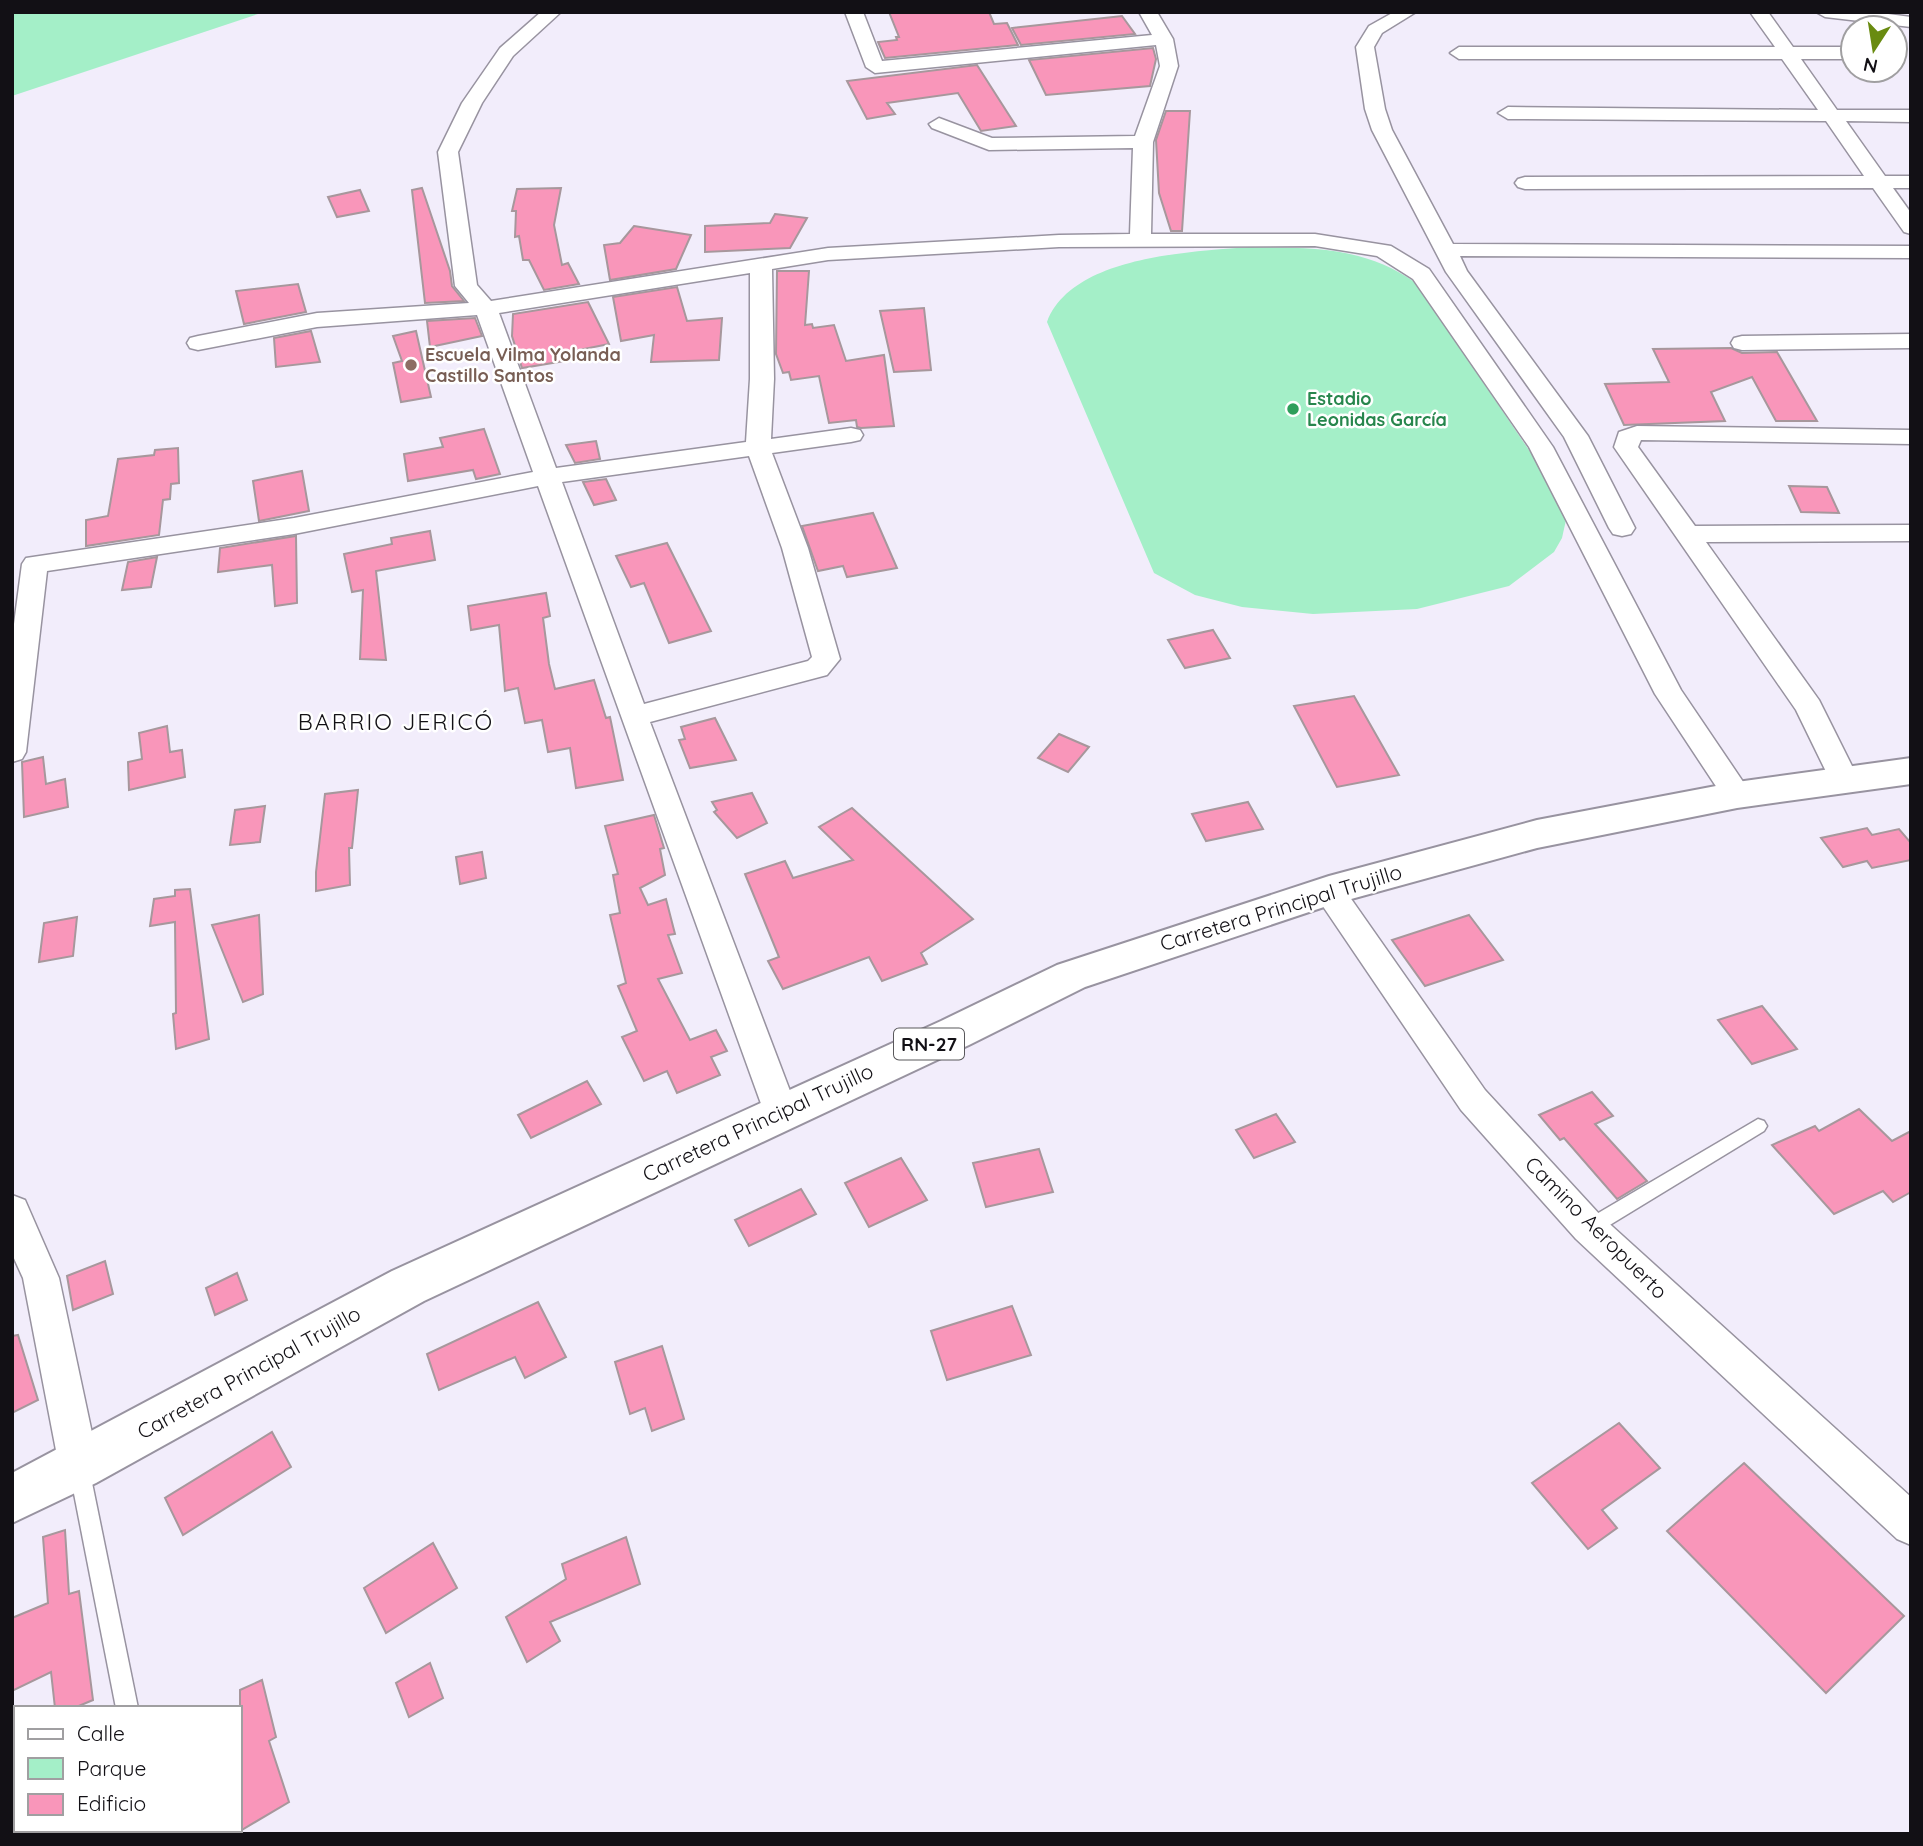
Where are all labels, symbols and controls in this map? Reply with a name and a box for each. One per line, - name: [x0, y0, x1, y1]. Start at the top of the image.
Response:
- north arrow: [1839, 14, 1909, 84]
- text: N: [1861, 52, 1880, 79]
- place label: Escuela Vilma Yolanda Castillo Santos: [425, 343, 621, 387]
- marker: Escuela Vilma Yolanda Castillo Santos: [403, 357, 419, 373]
- place label: Estadio Leonidas García: [1307, 387, 1447, 431]
- marker: Estadio Leonidas García: [1285, 401, 1301, 417]
- district label: BARRIO JERICÓ: [298, 707, 494, 736]
- street label: Carretera Principal Trujillo: [1157, 858, 1405, 956]
- road number: RN-27: [894, 1028, 964, 1060]
- street label: Carretera Principal Trujillo: [638, 1057, 877, 1187]
- street label: Camino Aeropuerto: [1520, 1151, 1673, 1304]
- street label: Carretera Principal Trujillo: [132, 1300, 365, 1444]
- legend: [14, 1706, 242, 1832]
- text: Calle: [77, 1720, 125, 1746]
- text: Parque: [77, 1755, 146, 1781]
- text: Edificio: [77, 1790, 146, 1816]

